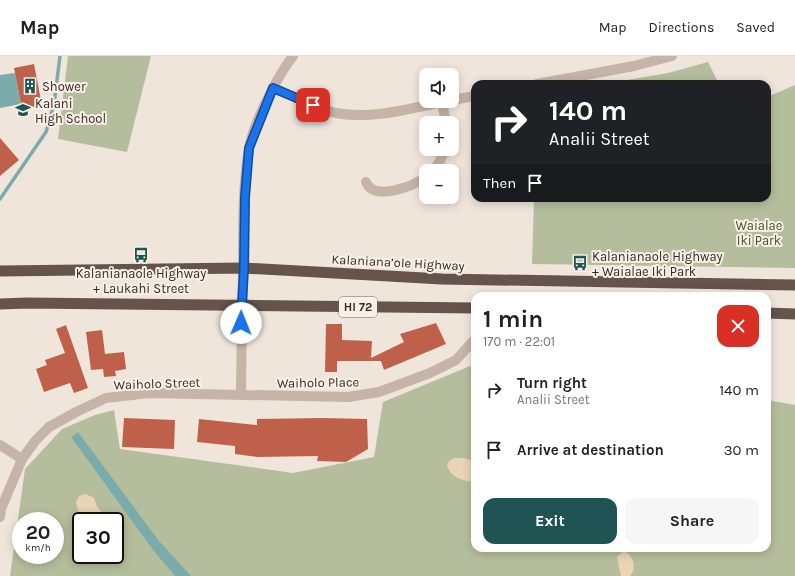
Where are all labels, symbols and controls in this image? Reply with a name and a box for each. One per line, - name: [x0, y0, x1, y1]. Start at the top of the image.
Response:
- text: Map: [20, 17, 59, 39]
- text: Map: [599, 19, 627, 36]
- text: Directions: [649, 19, 714, 36]
- text: Saved: [736, 19, 775, 36]
- map controls: [419, 68, 459, 204]
- button: sound: [419, 68, 459, 108]
- building icon: Shower: [21, 77, 39, 95]
- place label: Shower: [42, 79, 86, 94]
- pin: [296, 88, 330, 122]
- icon: arrive: [302, 94, 324, 116]
- text: 140 m: [549, 94, 627, 127]
- place label: Kalani High School: [35, 96, 106, 126]
- icon: right: [483, 96, 535, 148]
- school or university icon: Kalani High School: [14, 101, 32, 119]
- button: +: [419, 116, 459, 156]
- text: Analii Street: [549, 128, 650, 150]
- button: −: [419, 164, 459, 204]
- icon: arrive: [524, 172, 546, 194]
- text: Then: [483, 174, 516, 192]
- park label: Waialae Iki Park: [736, 218, 783, 248]
- bus stop icon: Kalanianaole Highway + Laukahi Street: [132, 246, 150, 264]
- place label: Kalanianaole Highway + Waialae Iki Park: [592, 249, 723, 279]
- street label: Kalaniana’ole Highway: [331, 252, 465, 273]
- bus stop icon: Kalanianaole Highway + Waialae Iki Park: [571, 254, 589, 272]
- place label: Kalanianaole Highway + Laukahi Street: [76, 266, 206, 296]
- road number: HI 72: [339, 297, 377, 317]
- position arrow: [220, 302, 262, 344]
- text: 1 min: [483, 305, 543, 333]
- button: close: [717, 305, 759, 347]
- text: 170 m · 22:01: [483, 334, 555, 349]
- street label: Waiholo Street: [113, 374, 201, 393]
- street label: Waiholo Place: [277, 374, 360, 391]
- text: Turn right: [517, 374, 587, 392]
- icon: right: [483, 379, 505, 401]
- text: 140 m: [719, 381, 759, 399]
- text: Analii Street: [517, 392, 590, 407]
- icon: arrive: [483, 439, 505, 461]
- text: Arrive at destination: [517, 441, 664, 459]
- text: 30 m: [724, 441, 759, 459]
- button: Exit: [483, 498, 617, 544]
- button: Share: [625, 498, 759, 544]
- speed limit sign: 30: [72, 512, 124, 564]
- text: 20: [26, 521, 50, 544]
- text: km/h: [25, 542, 51, 554]

